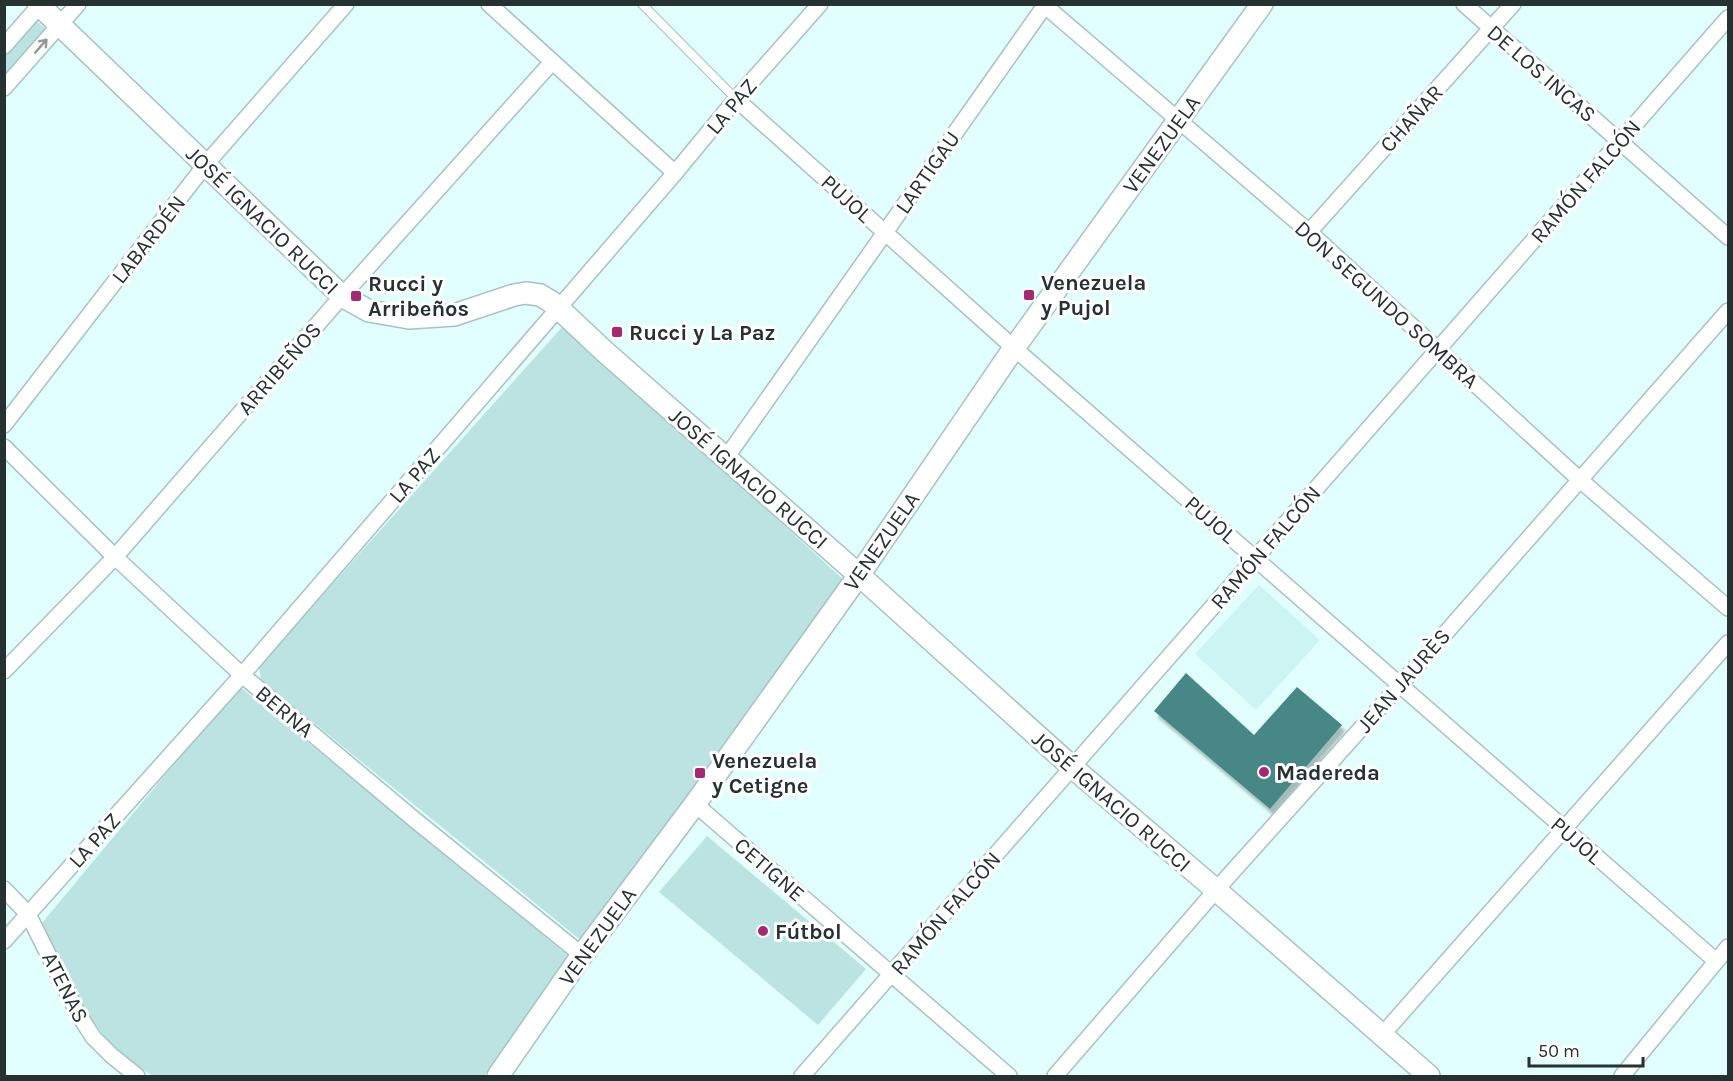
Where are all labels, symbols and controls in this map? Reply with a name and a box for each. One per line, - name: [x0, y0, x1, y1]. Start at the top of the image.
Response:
- street label: DE LOS INCAS: [1482, 19, 1601, 128]
- one-way arrow: [34, 39, 48, 54]
- street label: LA PAZ: [701, 73, 763, 140]
- street label: CHAÑAR: [1375, 80, 1449, 158]
- street label: VENEZUELA: [1118, 90, 1206, 199]
- street label: RAMÓN FALCÓN: [1524, 114, 1646, 249]
- street label: LARTIGAU: [890, 126, 966, 219]
- street label: JOSÉ IGNACIO RUCCI: [181, 140, 345, 300]
- street label: PUJOL: [815, 169, 878, 229]
- street label: LABARDÉN: [106, 190, 191, 289]
- street label: DON SEGUNDO SOMBRA: [1289, 215, 1484, 394]
- place label: Venezuela y Pujol: [1041, 270, 1146, 321]
- place label: Rucci y Arribeños: [368, 271, 469, 322]
- marker: Venezuela y Pujol: [1022, 288, 1036, 302]
- marker: Rucci y Arribeños: [349, 289, 363, 303]
- street label: ARRIBEÑOS: [232, 317, 327, 420]
- place label: Rucci y La Paz: [629, 320, 776, 346]
- marker: Rucci y La Paz: [610, 325, 624, 339]
- street label: JOSÉ IGNACIO RUCCI: [664, 402, 834, 555]
- street label: LA PAZ: [384, 443, 446, 509]
- street label: RAMÓN FALCÓN: [1204, 480, 1326, 615]
- street label: VENEZUELA: [838, 487, 926, 596]
- street label: PUJOL: [1179, 490, 1242, 550]
- street label: JEAN JAURÈS: [1351, 623, 1456, 738]
- street label: BERNA: [250, 680, 319, 744]
- street label: JOSÉ IGNACIO RUCCI: [1027, 725, 1197, 878]
- place label: Venezuela y Cetigne: [712, 748, 817, 799]
- place label: Madereda: [1276, 760, 1380, 786]
- marker: Madereda: [1257, 765, 1271, 779]
- marker: Venezuela y Cetigne: [693, 766, 707, 780]
- street label: LA PAZ: [63, 808, 126, 874]
- street label: PUJOL: [1545, 811, 1608, 871]
- street label: CETIGNE: [729, 832, 810, 907]
- street label: RAMÓN FALCÓN: [884, 846, 1006, 981]
- street label: VENEZUELA: [554, 882, 642, 991]
- place label: Fútbol: [775, 919, 842, 945]
- marker: Fútbol: [756, 924, 770, 938]
- street label: ATENAS: [36, 948, 94, 1027]
- scale bar: [1529, 1030, 1643, 1068]
- text: 50 m: [1538, 1040, 1580, 1062]

